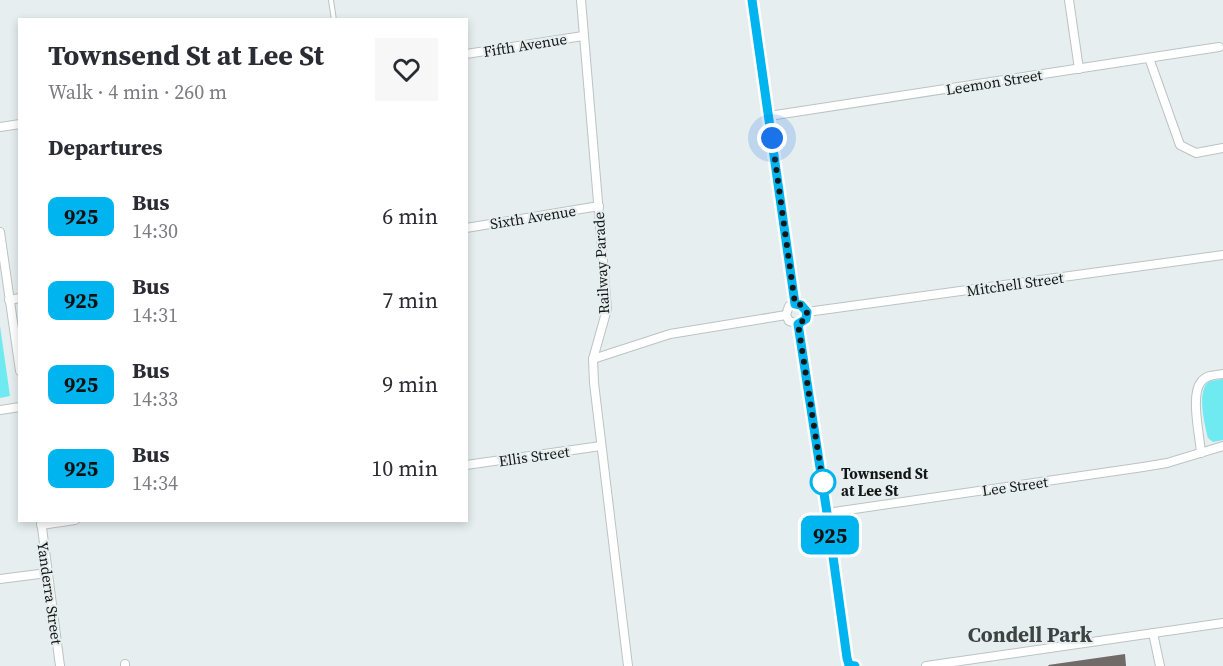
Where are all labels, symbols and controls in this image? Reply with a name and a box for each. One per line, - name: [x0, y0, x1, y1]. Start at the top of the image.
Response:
- street label: Fifth Avenue: [482, 28, 569, 62]
- text: Townsend St at Lee St: [48, 36, 324, 74]
- button: heart: [375, 38, 438, 101]
- street label: Leemon Street: [944, 64, 1044, 100]
- text: Walk · 4 min · 260 m: [48, 78, 227, 106]
- your location: [757, 123, 787, 153]
- text: Departures: [48, 132, 162, 162]
- text: Bus: [132, 187, 169, 217]
- street label: Sixth Avenue: [489, 200, 578, 234]
- text: 6 min: [382, 201, 438, 231]
- text: 925: [64, 202, 98, 231]
- street label: Railway Parade: [588, 211, 614, 315]
- text: 14:30: [132, 217, 178, 245]
- street label: Mitchell Street: [965, 267, 1065, 301]
- text: Bus: [132, 271, 169, 301]
- text: 7 min: [382, 285, 438, 315]
- text: 925: [64, 286, 98, 315]
- text: 14:31: [132, 301, 178, 329]
- text: Bus: [132, 355, 169, 385]
- text: 9 min: [382, 369, 438, 399]
- text: 925: [64, 370, 98, 399]
- text: 14:33: [132, 385, 178, 413]
- text: Bus: [132, 439, 169, 469]
- street label: Ellis Street: [497, 441, 571, 471]
- text: 10 min: [371, 453, 438, 483]
- text: 925: [64, 454, 98, 483]
- place label: Townsend St at Lee St: [841, 463, 929, 501]
- text: 14:34: [132, 469, 178, 497]
- marker: Townsend St at Lee St: [810, 469, 836, 495]
- street label: Lee Street: [981, 471, 1050, 501]
- line badge: 925: [796, 516, 864, 554]
- text: 925: [813, 521, 847, 550]
- street label: Yanderra Street: [32, 540, 68, 646]
- district label: Condell Park: [968, 620, 1093, 649]

